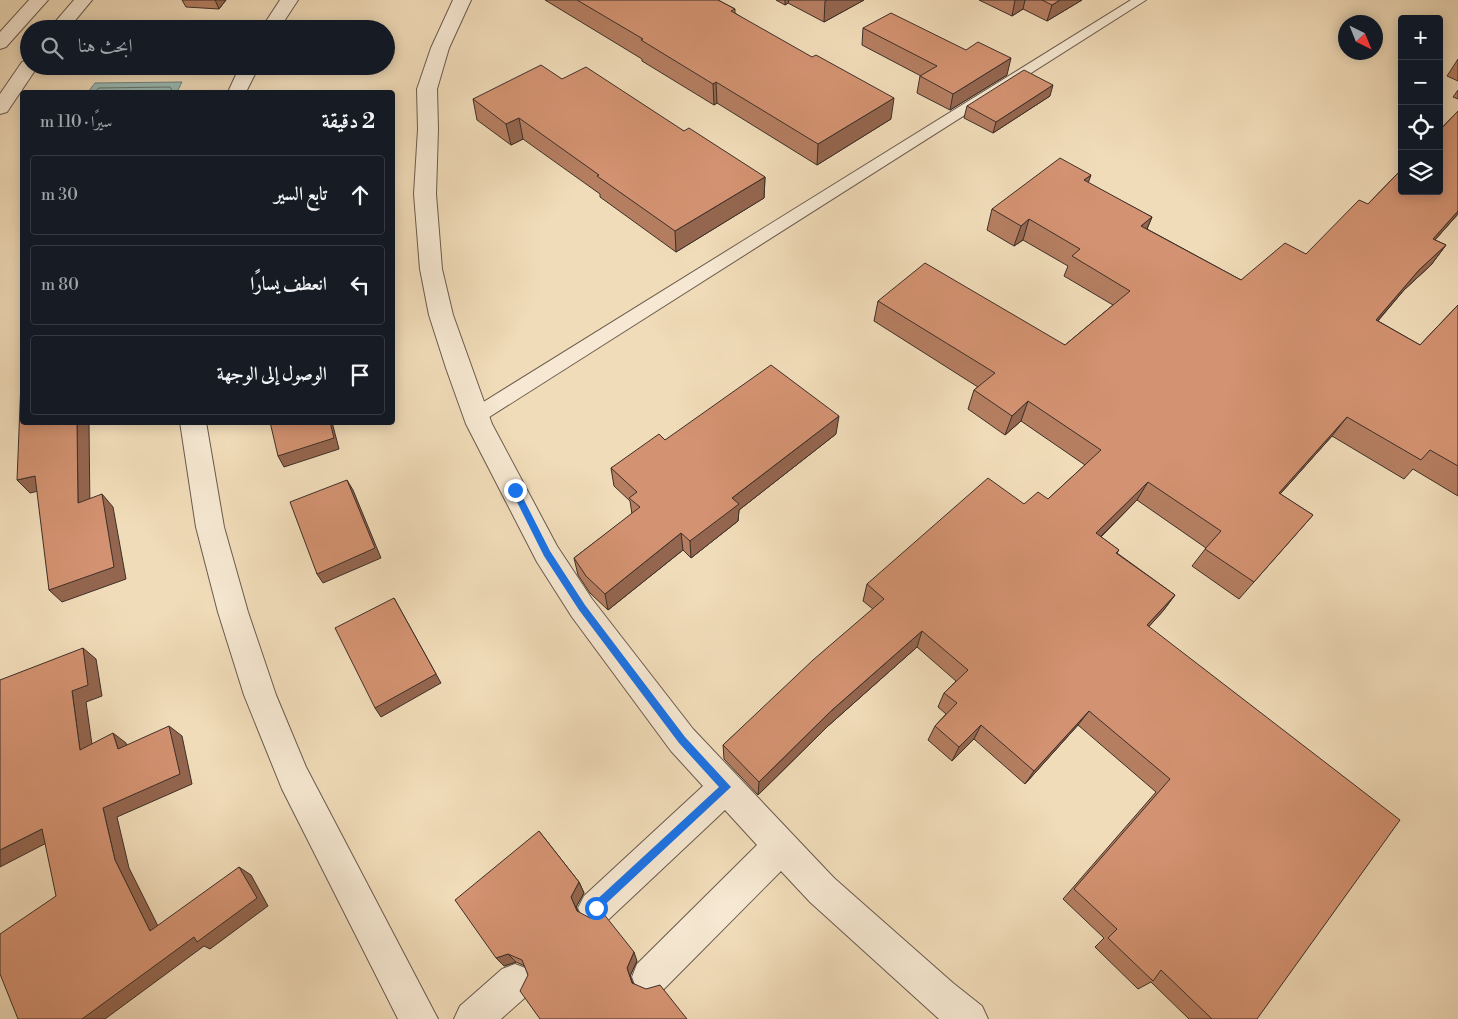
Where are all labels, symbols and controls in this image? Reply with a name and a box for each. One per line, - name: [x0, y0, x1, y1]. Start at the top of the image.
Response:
- north arrow: [1338, 15, 1383, 60]
- map controls: [1398, 15, 1443, 195]
- button: +: [1398, 15, 1443, 60]
- search box: [20, 20, 395, 75]
- icon: search: [38, 34, 66, 62]
- text: ابحث هنا: [78, 34, 133, 58]
- button: −: [1398, 60, 1443, 105]
- button: locate: [1398, 105, 1443, 150]
- text: 2 دقيقة: [322, 109, 375, 135]
- text: سيرًا · 110 m: [40, 112, 112, 132]
- button: layers: [1398, 150, 1443, 195]
- icon: ahead: [346, 181, 374, 209]
- text: تابع السير: [274, 182, 327, 206]
- text: 30 m: [41, 185, 78, 205]
- icon: left: [346, 271, 374, 299]
- text: انعطف يسارًا: [250, 272, 327, 296]
- text: 80 m: [41, 275, 79, 295]
- icon: arrive: [346, 361, 374, 389]
- text: الوصول إلى الوجهة: [217, 362, 327, 386]
- route end: [504, 479, 527, 502]
- route start: [585, 897, 608, 920]

